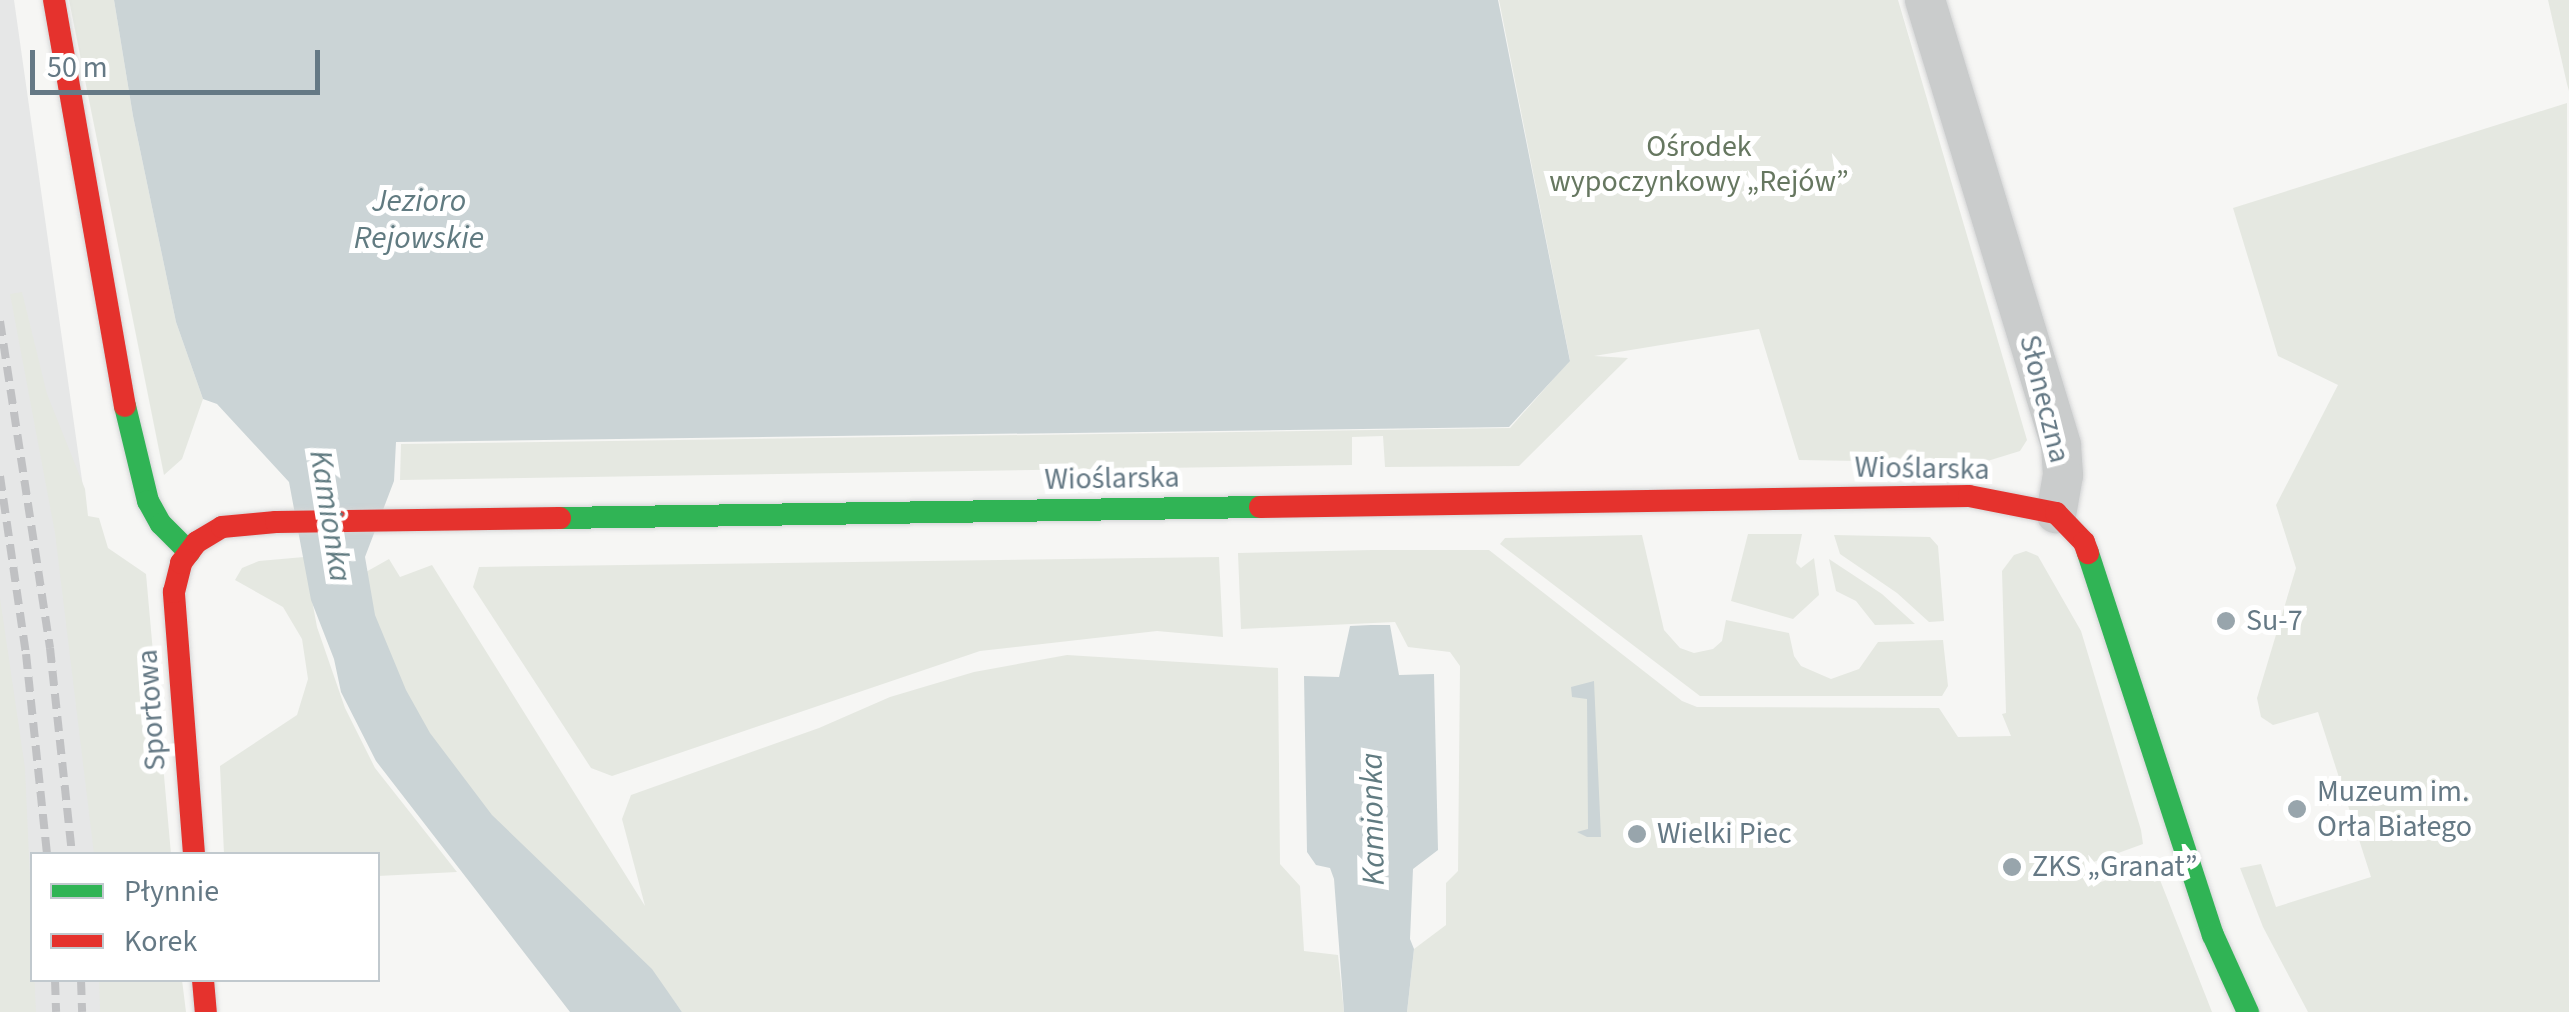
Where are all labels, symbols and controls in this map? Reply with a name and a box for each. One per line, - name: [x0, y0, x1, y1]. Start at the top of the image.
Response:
- scale bar: [35, 30, 325, 92]
- text: 50 m: [47, 46, 108, 89]
- park label: Ośrodek wypoczynkowy „Rejów”: [1549, 129, 1849, 200]
- water label: Jezioro Rejowskie: [354, 183, 484, 258]
- street label: Słoneczna: [2011, 331, 2077, 467]
- water label: Kamionka: [301, 447, 359, 585]
- street label: Wioślarska: [1854, 450, 1990, 488]
- street label: Wioślarska: [1044, 460, 1180, 498]
- place label: Su-7: [2246, 603, 2303, 639]
- marker: Su-7: [2215, 610, 2237, 632]
- street label: Sportowa: [130, 648, 174, 772]
- water label: Kamionka: [1353, 752, 1393, 886]
- place label: Muzeum im. Orła Białego: [2317, 774, 2472, 844]
- marker: Muzeum im. Orła Białego: [2286, 798, 2308, 820]
- place label: Wielki Piec: [1657, 816, 1792, 852]
- marker: Wielki Piec: [1626, 823, 1648, 845]
- place label: ZKS „Granat”: [2032, 849, 2197, 885]
- legend: [30, 852, 380, 982]
- marker: ZKS „Granat”: [2001, 856, 2023, 878]
- text: Płynnie: [124, 870, 219, 913]
- text: Korek: [124, 920, 197, 963]

